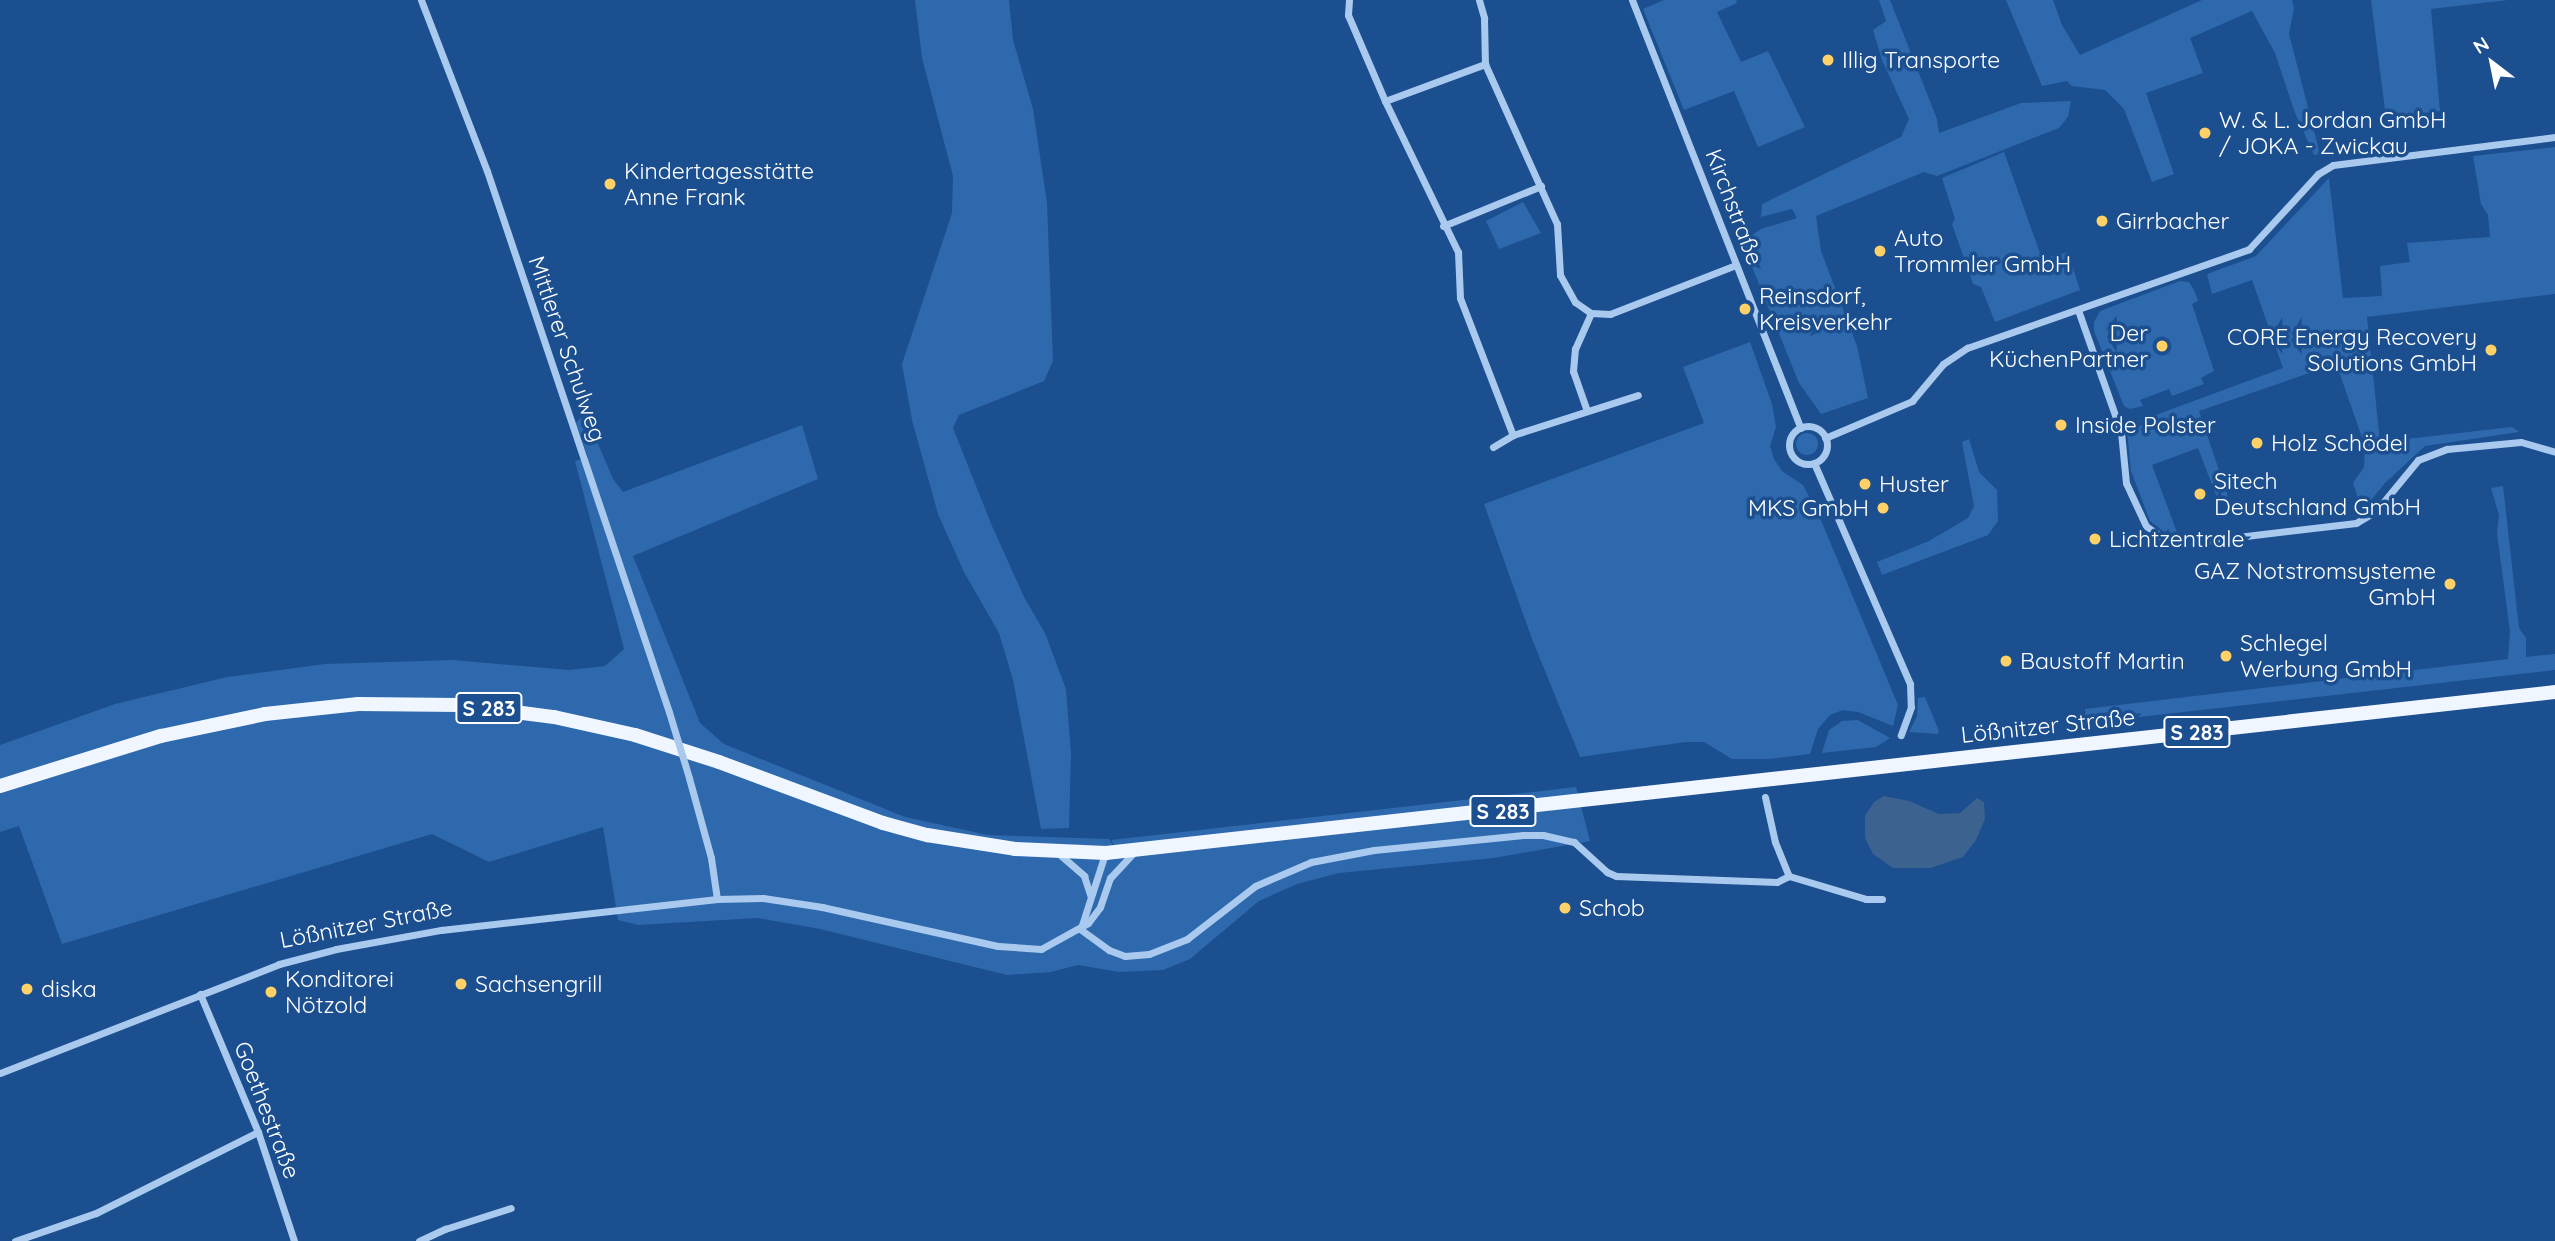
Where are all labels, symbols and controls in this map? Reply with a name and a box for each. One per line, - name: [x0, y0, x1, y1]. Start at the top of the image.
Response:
- north arrow: [2457, 28, 2527, 98]
- text: N: [2469, 31, 2493, 59]
- place label: Illig Transporte: [1842, 46, 2000, 74]
- marker: Illig Transporte: [1820, 52, 1836, 68]
- place label: W. & L. Jordan GmbH / JOKA - Zwickau: [2219, 106, 2447, 160]
- marker: W. & L. Jordan GmbH / JOKA - Zwickau: [2197, 125, 2213, 141]
- street label: Kirchstraße: [1699, 145, 1769, 269]
- place label: Kindertagesstätte Anne Frank: [624, 157, 814, 211]
- marker: Kindertagesstätte Anne Frank: [602, 176, 618, 192]
- place label: Girrbacher: [2116, 207, 2229, 235]
- marker: Girrbacher: [2094, 213, 2110, 229]
- place label: Auto Trommler GmbH: [1894, 224, 2071, 278]
- marker: Auto Trommler GmbH: [1872, 243, 1888, 259]
- street label: Mittlerer Schulweg: [522, 253, 612, 445]
- place label: Reinsdorf, Kreisverkehr: [1759, 282, 1892, 336]
- marker: Reinsdorf, Kreisverkehr: [1737, 301, 1753, 317]
- place label: Der KüchenPartner: [1989, 319, 2148, 373]
- place label: CORE Energy Recovery Solutions GmbH: [2227, 323, 2477, 377]
- marker: Der KüchenPartner: [2154, 338, 2170, 354]
- marker: CORE Energy Recovery Solutions GmbH: [2483, 342, 2499, 358]
- place label: Inside Polster: [2075, 411, 2216, 439]
- marker: Inside Polster: [2053, 417, 2069, 433]
- place label: Holz Schödel: [2271, 429, 2408, 457]
- marker: Holz Schödel: [2249, 435, 2265, 451]
- place label: Sitech Deutschland GmbH: [2214, 467, 2421, 521]
- place label: Huster: [1879, 470, 1949, 498]
- marker: Huster: [1857, 476, 1873, 492]
- marker: Sitech Deutschland GmbH: [2192, 486, 2208, 502]
- place label: MKS GmbH: [1748, 494, 1869, 522]
- marker: MKS GmbH: [1875, 500, 1891, 516]
- place label: Lichtzentrale: [2109, 525, 2244, 553]
- marker: Lichtzentrale: [2087, 531, 2103, 547]
- place label: GAZ Notstromsysteme GmbH: [2194, 557, 2436, 611]
- marker: GAZ Notstromsysteme GmbH: [2442, 576, 2458, 592]
- place label: Schlegel Werbung GmbH: [2240, 629, 2412, 683]
- place label: Baustoff Martin: [2020, 647, 2185, 675]
- marker: Schlegel Werbung GmbH: [2218, 648, 2234, 664]
- marker: Baustoff Martin: [1998, 653, 2014, 669]
- road number: S 283: [454, 690, 524, 726]
- street label: Lößnitzer Straße: [1959, 703, 2137, 749]
- road number: S 283: [2162, 714, 2232, 750]
- road number: S 283: [1468, 794, 1538, 828]
- street label: Lößnitzer Straße: [277, 894, 455, 954]
- place label: Schob: [1579, 894, 1645, 922]
- marker: Schob: [1557, 900, 1573, 916]
- place label: Konditorei Nötzold: [285, 965, 394, 1019]
- place label: Sachsengrill: [475, 970, 603, 998]
- place label: diska: [41, 975, 97, 1003]
- marker: Sachsengrill: [453, 976, 469, 992]
- marker: diska: [19, 981, 35, 997]
- marker: Konditorei Nötzold: [263, 984, 279, 1000]
- street label: Goethestraße: [228, 1037, 306, 1183]

